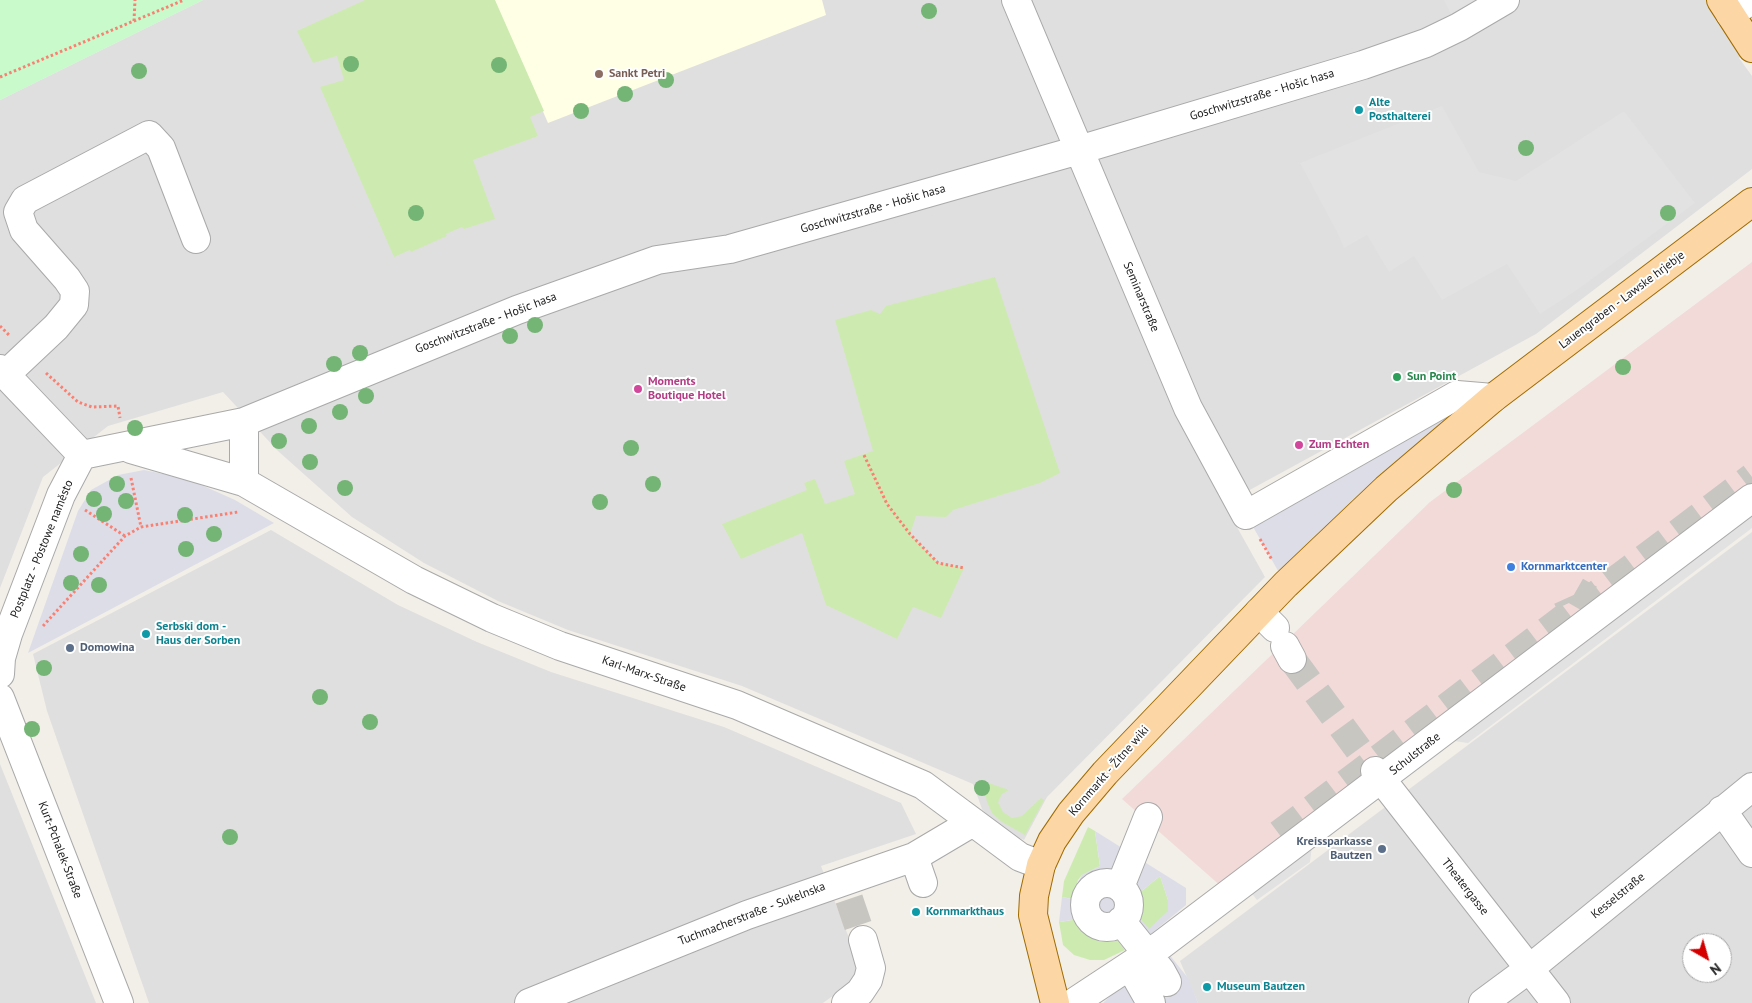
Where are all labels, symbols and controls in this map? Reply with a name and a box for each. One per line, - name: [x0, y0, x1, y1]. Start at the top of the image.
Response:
- street label: Goschwitzstraße - Hošic hasa: [1188, 66, 1336, 124]
- place label: Sankt Petri: [609, 67, 665, 81]
- marker: Sankt Petri: [593, 68, 605, 80]
- place label: Alte Posthalterei: [1369, 96, 1431, 124]
- marker: Alte Posthalterei: [1353, 104, 1365, 116]
- street label: Goschwitzstraße - Hošic hasa: [799, 181, 947, 237]
- street label: Lauengraben - Lawske hrjebje: [1556, 248, 1688, 352]
- street label: Seminarstraße: [1120, 260, 1162, 334]
- street label: Goschwitzstraße - Hošic hasa: [413, 289, 559, 357]
- place label: Sun Point: [1407, 370, 1456, 384]
- marker: Sun Point: [1391, 371, 1403, 383]
- place label: Moments Boutique Hotel: [648, 375, 725, 403]
- marker: Moments Boutique Hotel: [632, 383, 644, 395]
- place label: Zum Echten: [1309, 438, 1369, 452]
- marker: Zum Echten: [1293, 439, 1305, 451]
- street label: Postplatz - Póstowe naměsto: [8, 478, 76, 620]
- place label: Kornmarktcenter: [1521, 560, 1607, 574]
- marker: Kornmarktcenter: [1505, 561, 1517, 573]
- place label: Serbski dom - Haus der Sorben: [156, 620, 240, 648]
- marker: Serbski dom - Haus der Sorben: [140, 628, 152, 640]
- place label: Domowina: [80, 641, 135, 655]
- marker: Domowina: [64, 642, 76, 654]
- street label: Karl-Marx-Straße: [600, 653, 688, 695]
- street label: Kornmarkt - Žitne wiki: [1066, 723, 1152, 819]
- street label: Schulstraße: [1387, 730, 1443, 778]
- street label: Kurt-Pchalek-Straße: [35, 799, 85, 901]
- place label: Kreissparkasse Bautzen: [1296, 835, 1372, 863]
- marker: Kreissparkasse Bautzen: [1376, 843, 1388, 855]
- street label: Theatergasse: [1438, 856, 1492, 918]
- street label: Kesselstraße: [1588, 870, 1648, 922]
- street label: Tuchmacherstraße - Sukelnska: [677, 879, 827, 949]
- place label: Kornmarkthaus: [926, 905, 1004, 919]
- marker: Kornmarkthaus: [910, 906, 922, 918]
- north arrow: [1682, 933, 1732, 983]
- text: N: [1706, 959, 1725, 979]
- place label: Museum Bautzen: [1217, 980, 1305, 994]
- marker: Museum Bautzen: [1201, 981, 1213, 993]

